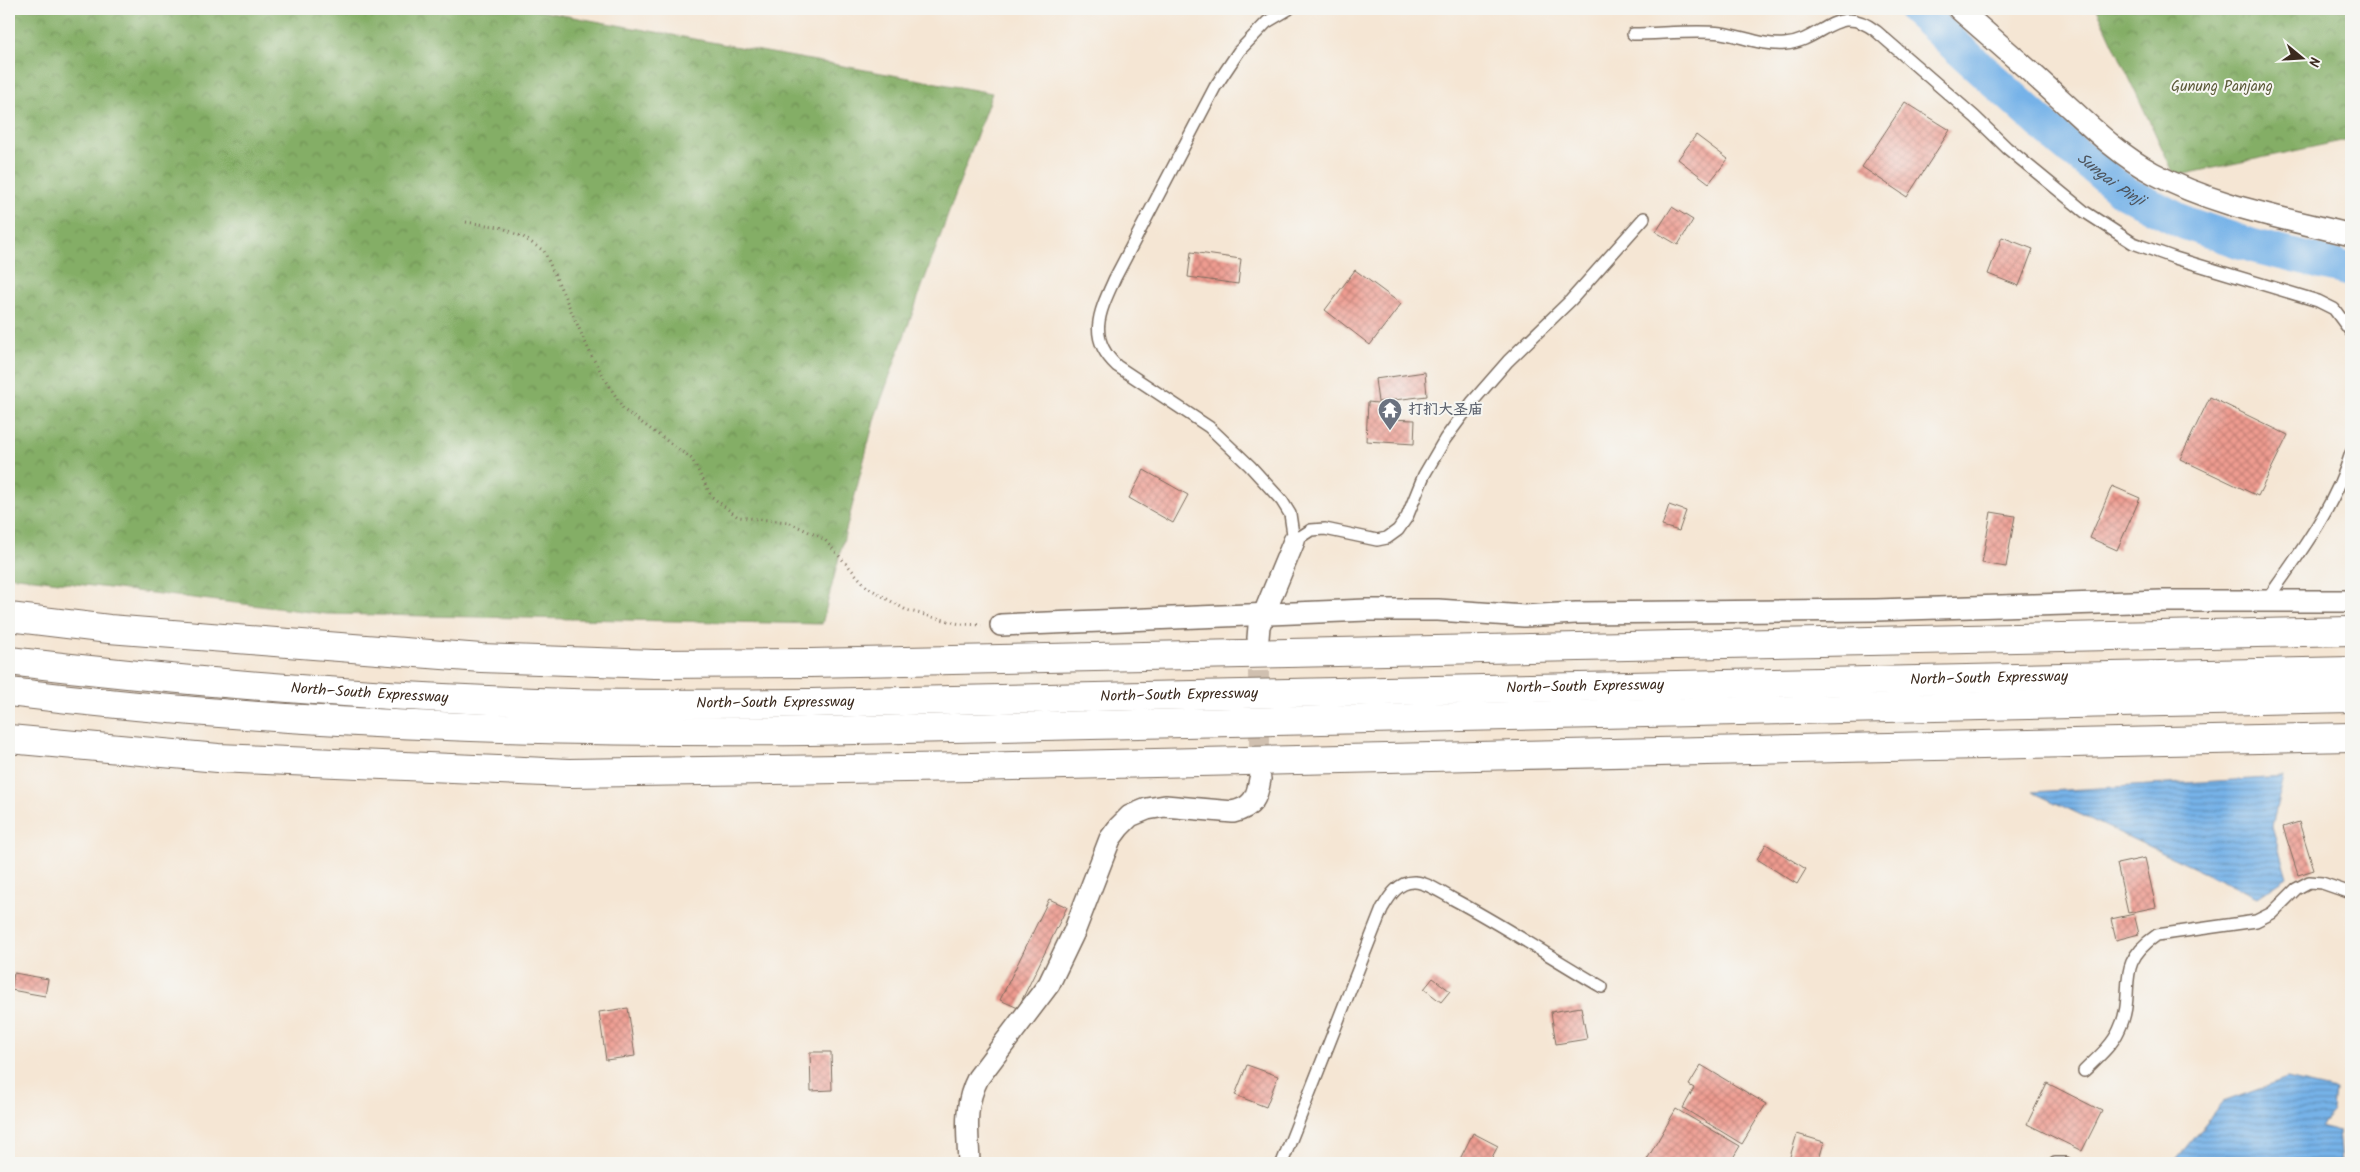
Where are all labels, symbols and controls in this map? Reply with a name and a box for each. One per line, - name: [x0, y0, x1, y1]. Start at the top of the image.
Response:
- north arrow: [2278, 32, 2328, 82]
- text: N: [2302, 54, 2325, 69]
- park label: Gunung Panjang: [2171, 75, 2273, 99]
- water label: Sungai Pinji: [2072, 146, 2152, 214]
- temple icon: 打扪大圣庙: [1377, 397, 1403, 431]
- place label: 打扪大圣庙: [1408, 398, 1483, 422]
- street label: North–South Expressway: [1910, 665, 2069, 692]
- street label: North–South Expressway: [1506, 673, 1665, 701]
- street label: North–South Expressway: [290, 676, 450, 710]
- street label: North–South Expressway: [1100, 682, 1259, 709]
- street label: North–South Expressway: [696, 690, 855, 716]

